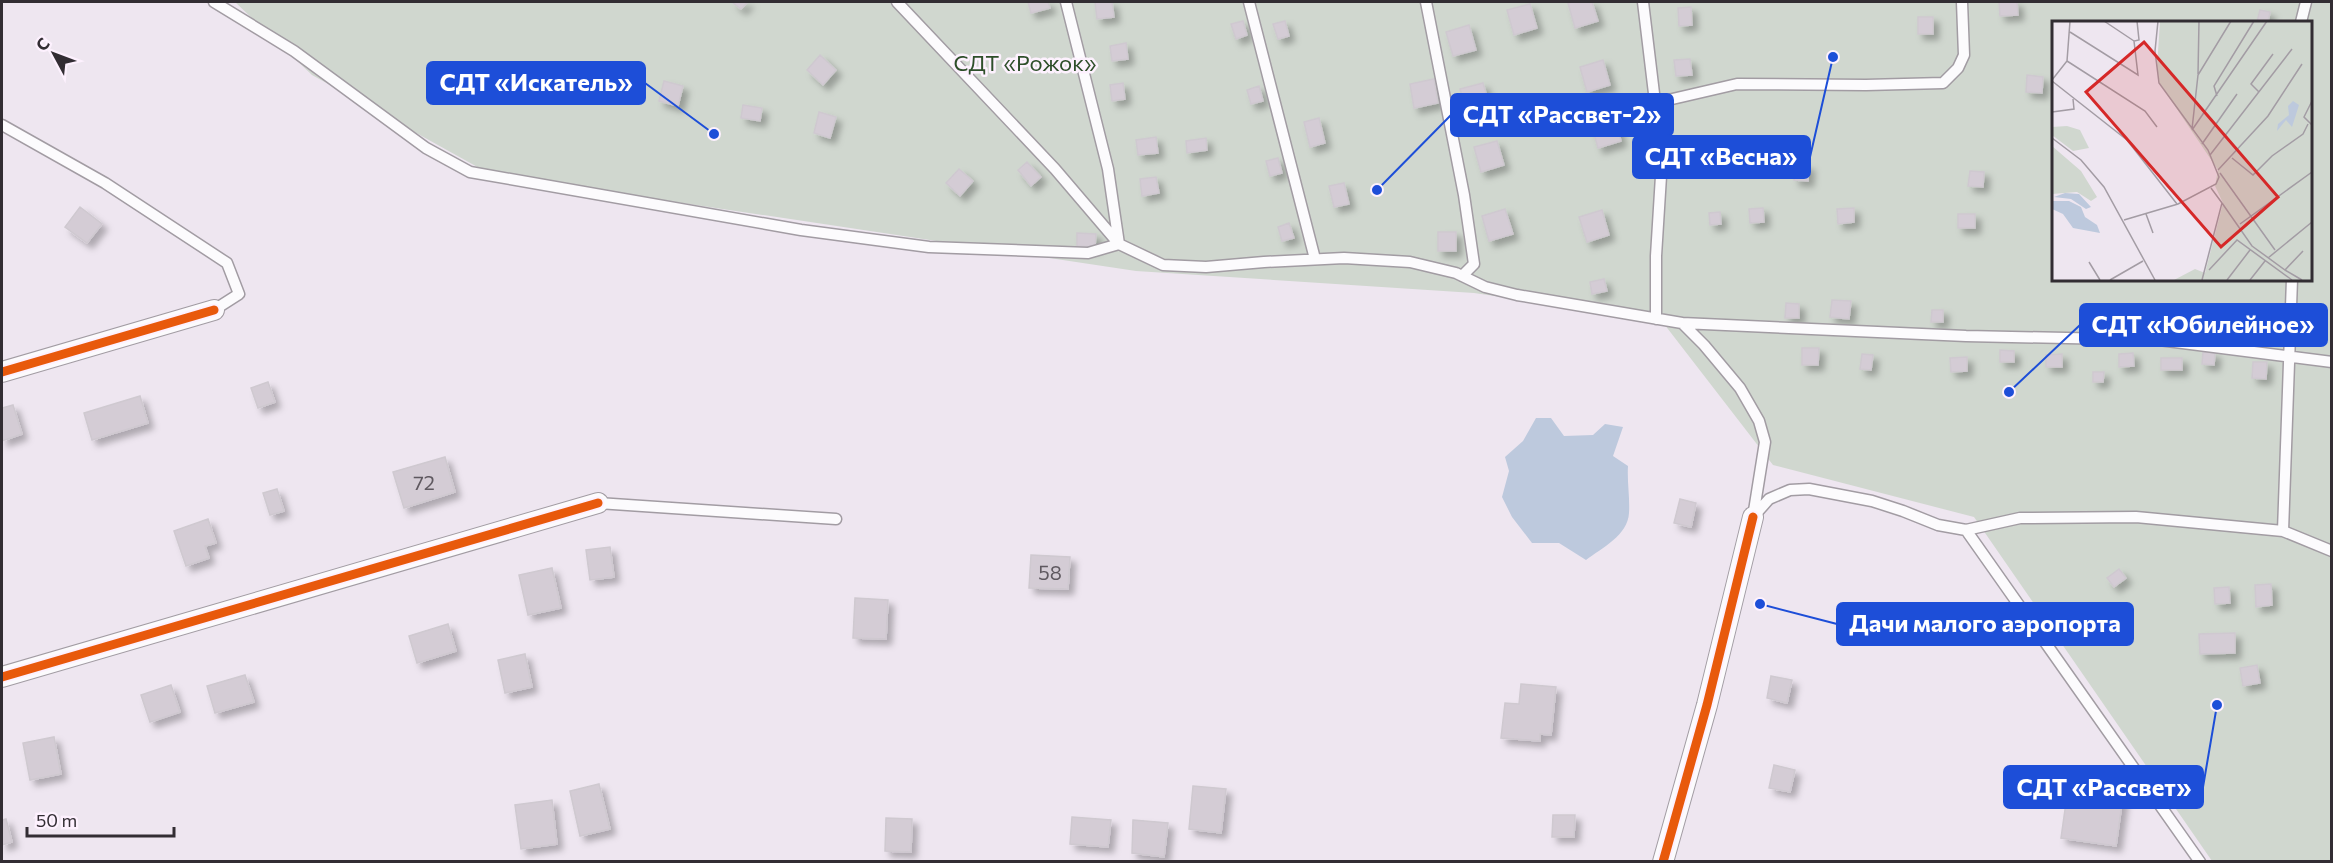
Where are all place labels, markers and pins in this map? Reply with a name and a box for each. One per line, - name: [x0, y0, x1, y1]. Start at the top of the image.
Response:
- callout: СДТ «Искатель»: [427, 62, 645, 104]
- callout: СДТ «Рассвет-2»: [1451, 94, 1673, 136]
- callout: СДТ «Весна»: [1633, 136, 1810, 178]
- callout: СДТ «Юбилейное»: [2080, 304, 2327, 346]
- callout: Дачи малого аэропорта: [1837, 603, 2133, 645]
- callout: СДТ «Рассвет»: [2004, 766, 2203, 808]

